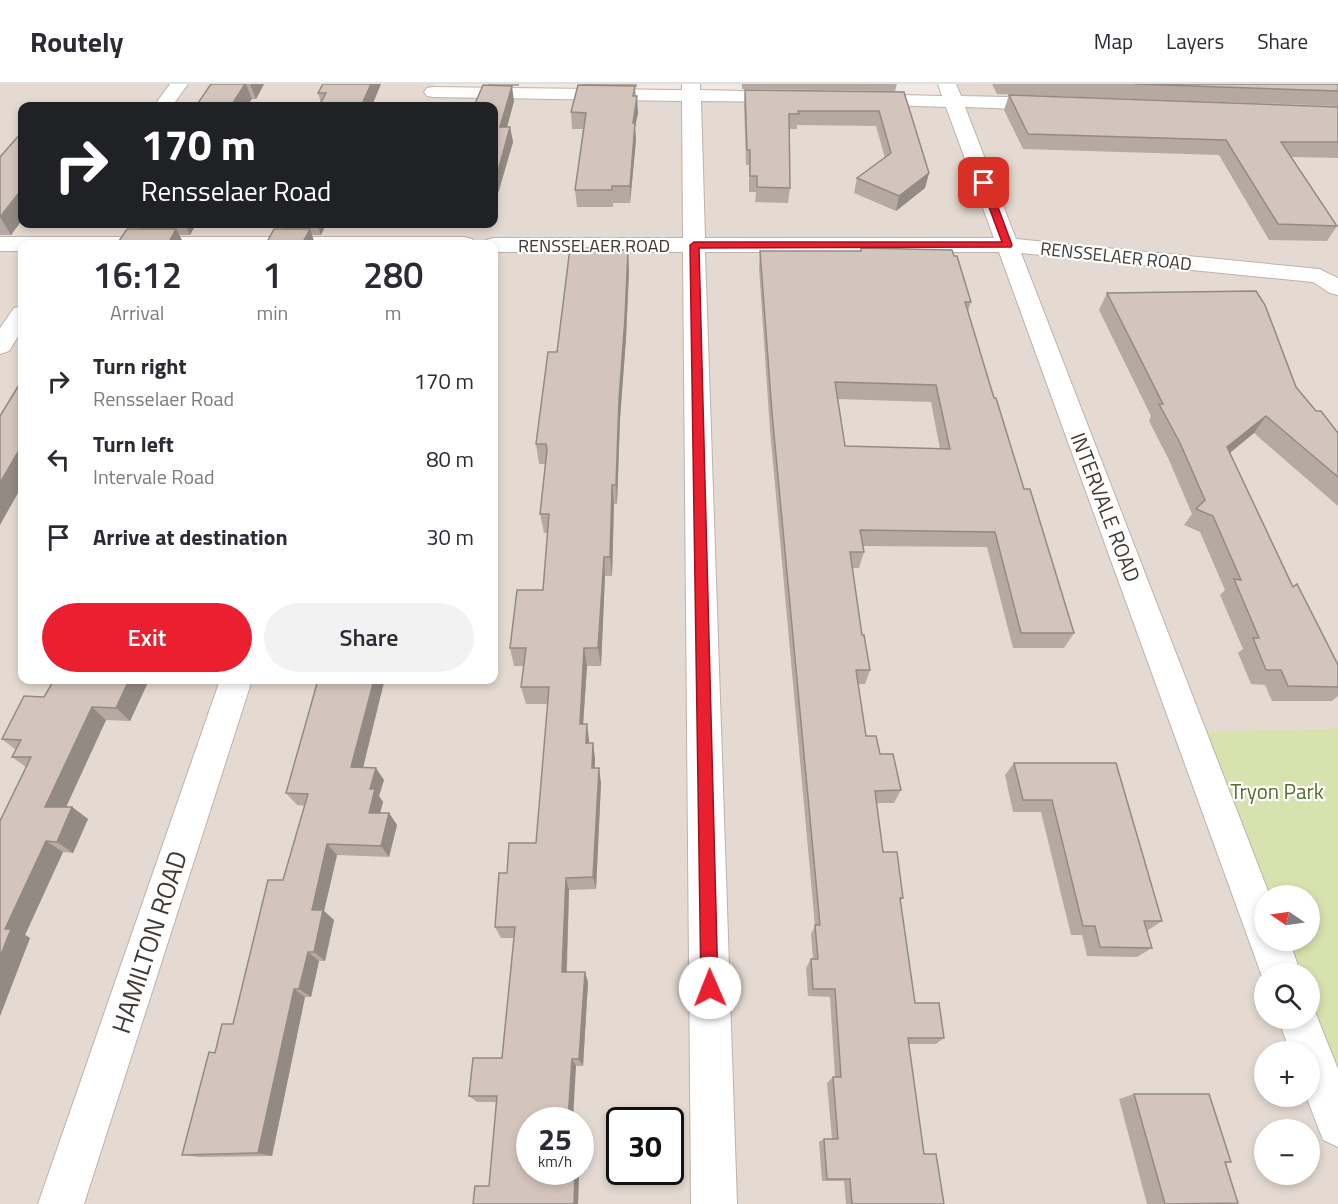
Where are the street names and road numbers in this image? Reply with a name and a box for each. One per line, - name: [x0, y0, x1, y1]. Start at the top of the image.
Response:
- street label: RENSSELAER ROAD: [518, 232, 670, 259]
- street label: RENSSELAER ROAD: [1039, 235, 1193, 277]
- street label: INTERVALE ROAD: [1063, 428, 1149, 586]
- street label: HAMILTON ROAD: [101, 846, 197, 1038]

